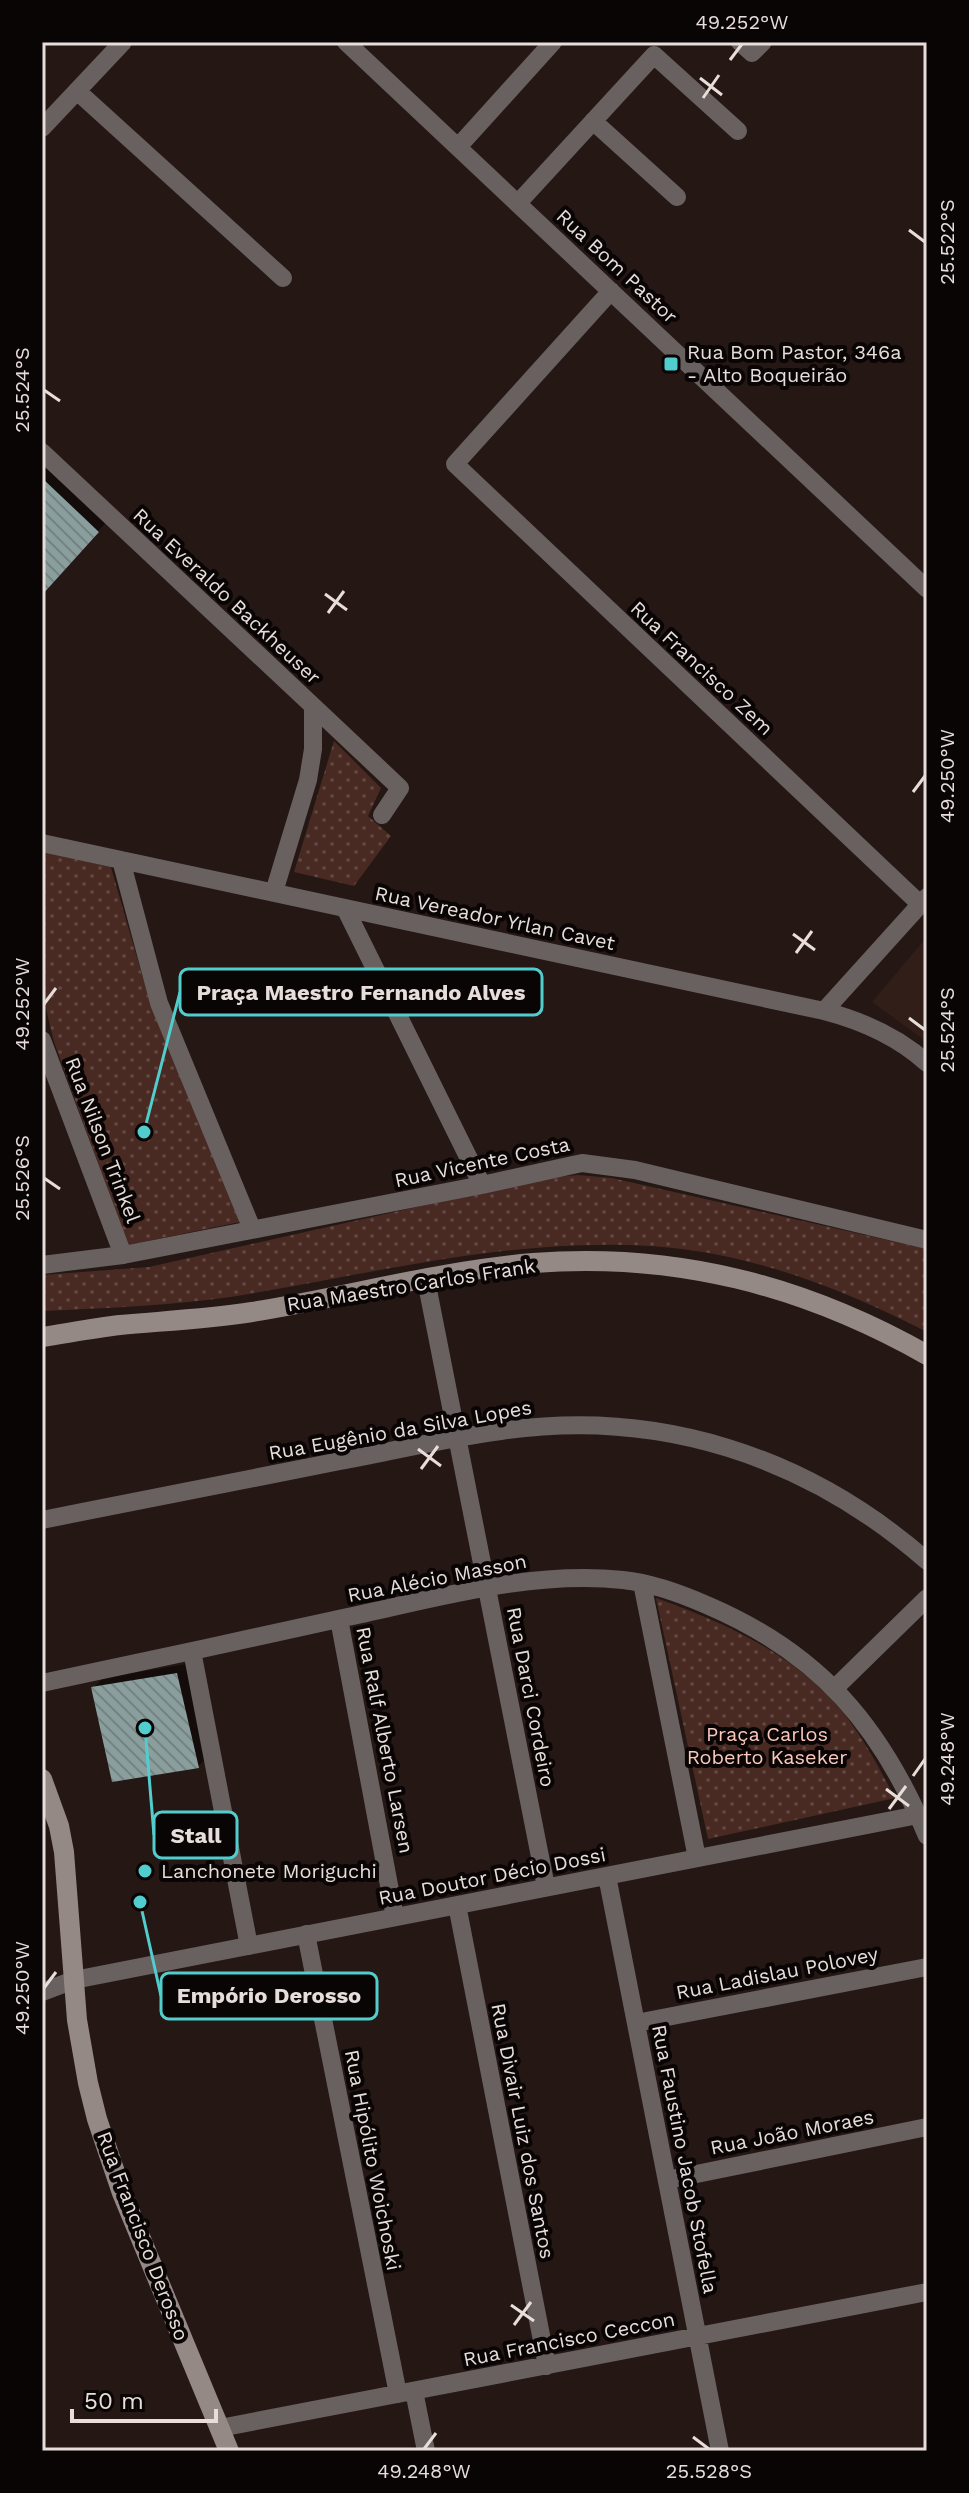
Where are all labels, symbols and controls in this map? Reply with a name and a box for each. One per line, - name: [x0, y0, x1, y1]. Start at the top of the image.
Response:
- text: 49.252°W: [696, 10, 788, 34]
- text: 25.522°S: [935, 199, 959, 285]
- street label: Rua Bom Pastor: [552, 204, 682, 328]
- place label: Rua Bom Pastor, 346a - Alto Boqueirão: [687, 340, 902, 387]
- text: 25.524°S: [10, 347, 34, 433]
- marker: Rua Bom Pastor, 346a - Alto Boqueirão: [662, 355, 680, 373]
- street label: Rua Everaldo Backheuser: [128, 503, 326, 689]
- street label: Rua Francisco Zem: [626, 596, 778, 740]
- text: 49.250°W: [935, 729, 959, 823]
- street label: Rua Vereador Yrlan Cavet: [373, 881, 618, 955]
- text: 49.252°W: [10, 958, 34, 1050]
- callout: Praça Maestro Fernando Alves: [180, 969, 542, 1015]
- text: Praça Maestro Fernando Alves: [196, 980, 526, 1005]
- text: 25.524°S: [935, 987, 959, 1073]
- street label: Rua Nilson Trinkel: [60, 1054, 146, 1226]
- street label: Rua Vicente Costa: [392, 1132, 572, 1192]
- text: 25.526°S: [10, 1135, 34, 1221]
- street label: Rua Maestro Carlos Frank: [285, 1253, 537, 1317]
- street label: Rua Eugênio da Silva Lopes: [267, 1395, 533, 1465]
- street label: Rua Alécio Masson: [345, 1549, 529, 1607]
- street label: Rua Darci Cordeiro: [502, 1605, 560, 1789]
- street label: Rua Ralf Alberto Larsen: [351, 1625, 419, 1855]
- text: 49.248°W: [935, 1712, 959, 1806]
- park label: Praça Carlos Roberto Kaseker: [687, 1722, 847, 1769]
- callout: Stall: [154, 1812, 237, 1858]
- text: Stall: [170, 1823, 222, 1848]
- street label: Rua Doutor Décio Dossi: [376, 1842, 608, 1910]
- place label: Lanchonete Moriguchi: [161, 1859, 377, 1883]
- marker: Lanchonete Moriguchi: [136, 1862, 154, 1880]
- text: 49.250°W: [10, 1941, 34, 2035]
- street label: Rua Ladislau Polovey: [674, 1942, 881, 2004]
- callout: Empório Derosso: [161, 1973, 377, 2019]
- text: Empório Derosso: [177, 1983, 361, 2008]
- street label: Rua Divair Luiz dos Santos: [486, 2001, 560, 2261]
- street label: Rua Faustino Jacob Stofella: [647, 2022, 723, 2296]
- street label: Rua Hipólito Woichoski: [340, 2048, 406, 2272]
- street label: Rua João Moraes: [708, 2104, 876, 2160]
- street label: Rua Francisco Derosso: [92, 2128, 194, 2344]
- street label: Rua Francisco Ceccon: [461, 2307, 677, 2371]
- scale bar: [72, 2373, 216, 2423]
- text: 50 m: [84, 2387, 144, 2415]
- text: 49.248°W: [377, 2459, 471, 2483]
- text: 25.528°S: [666, 2459, 752, 2483]

